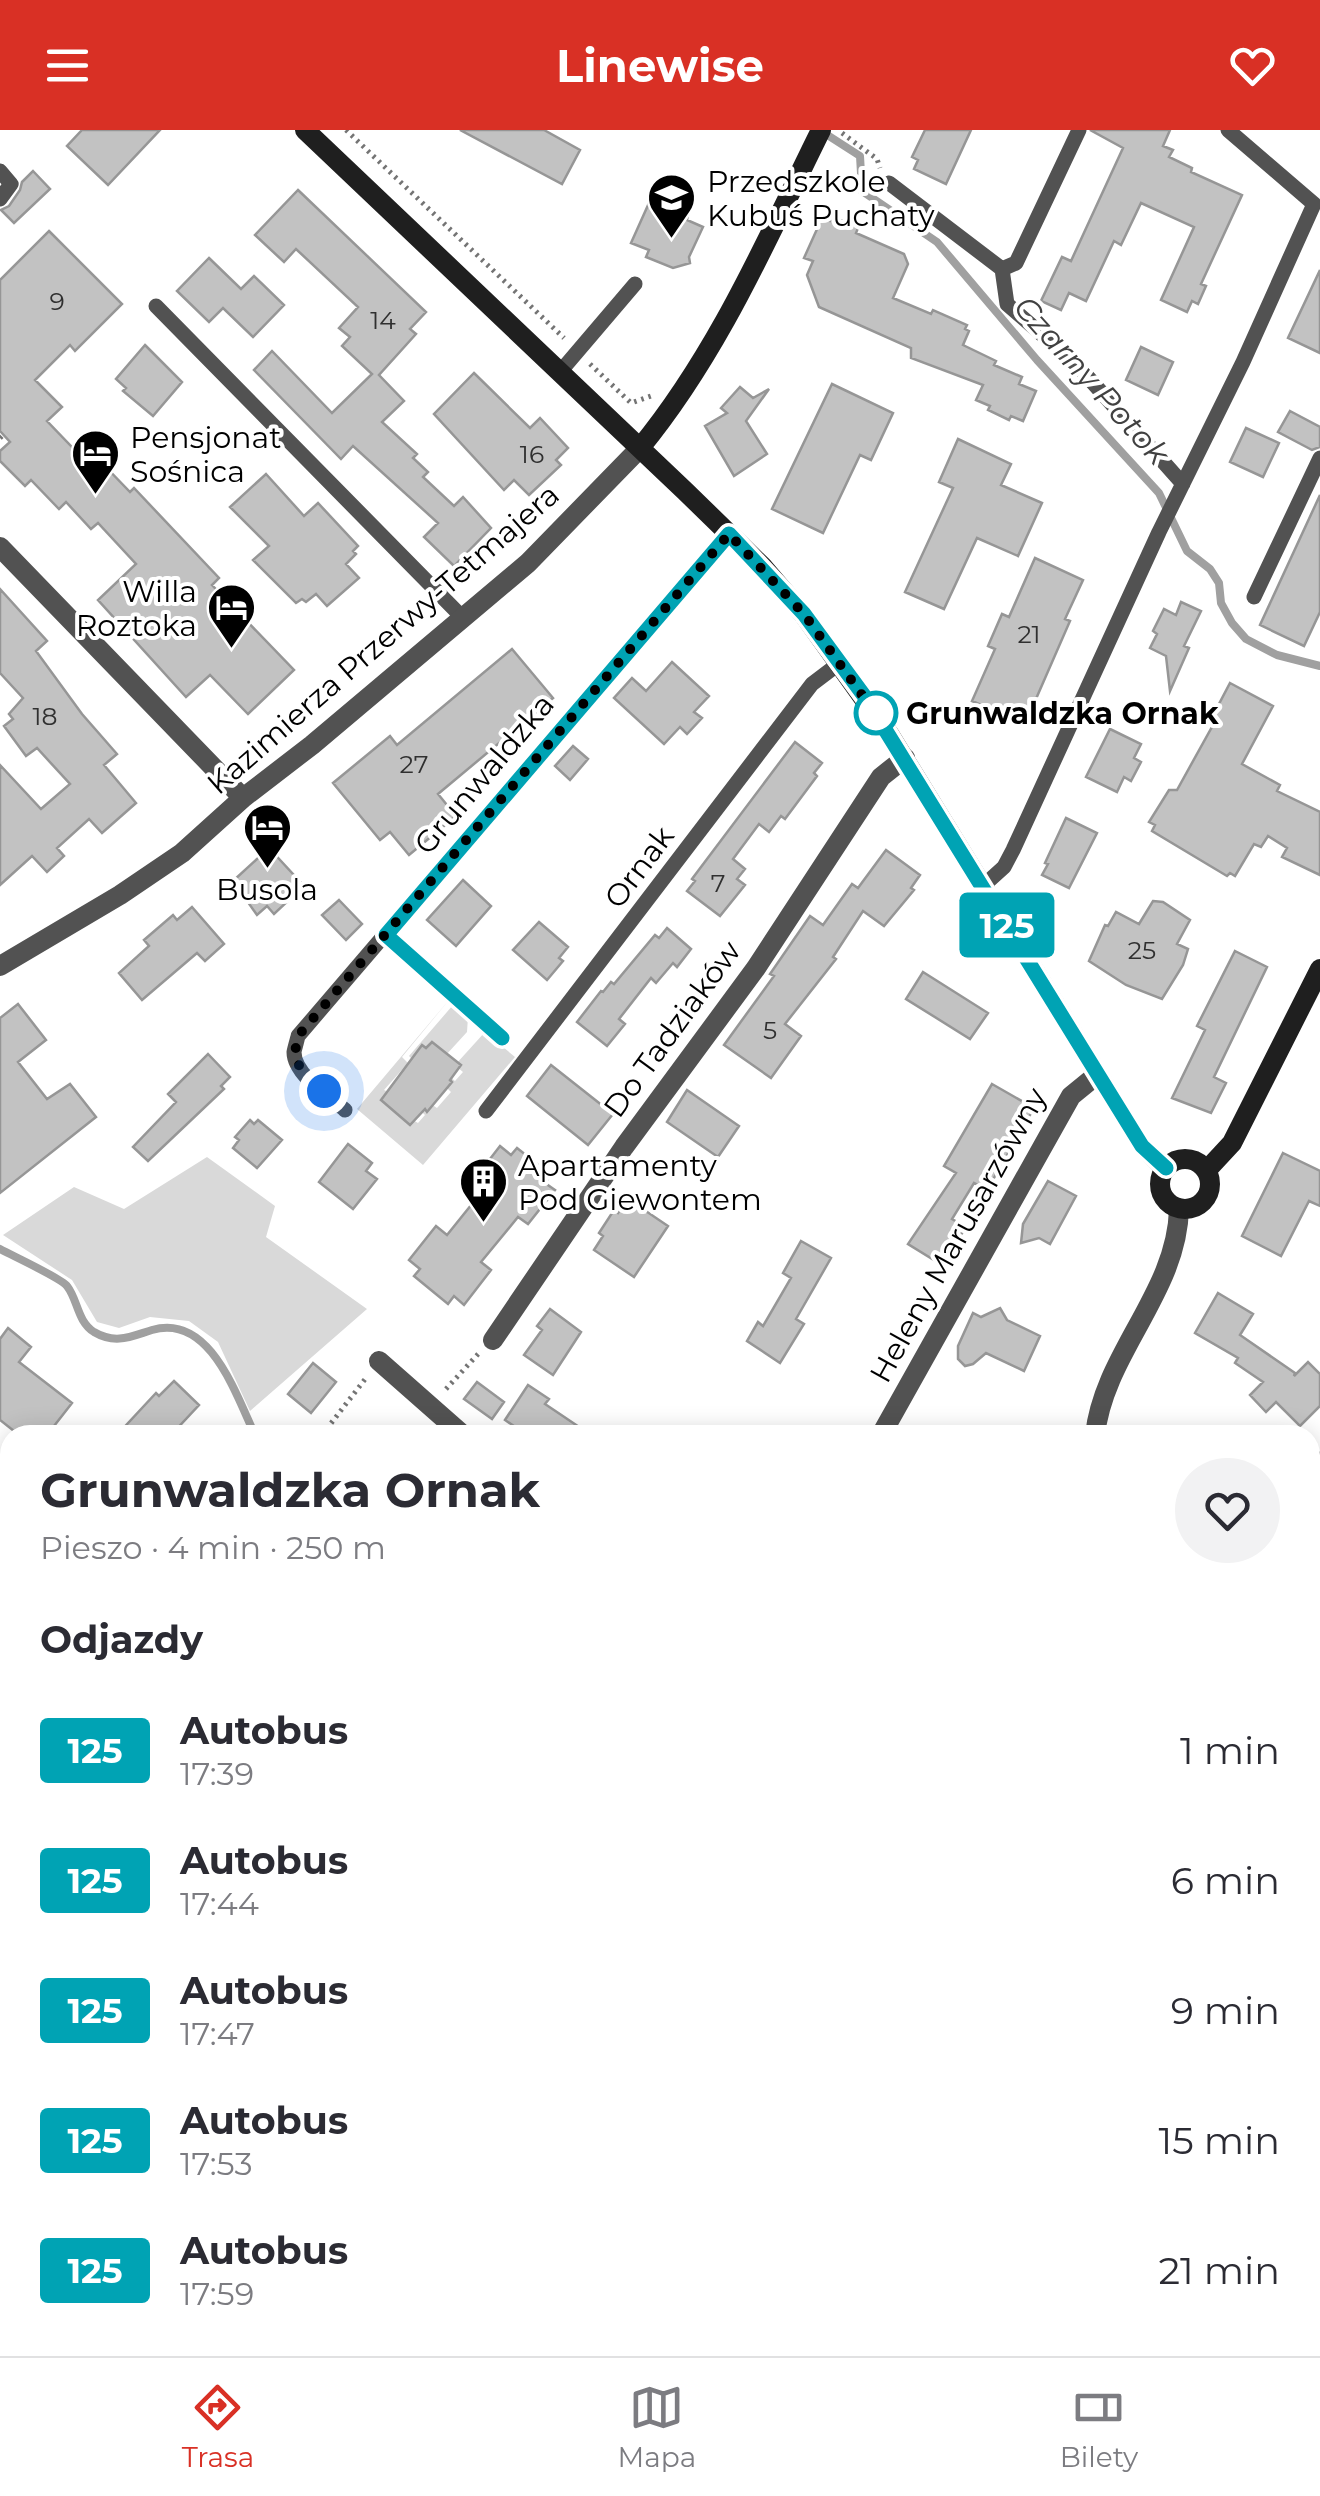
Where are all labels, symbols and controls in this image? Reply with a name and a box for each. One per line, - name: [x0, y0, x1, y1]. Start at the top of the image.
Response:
- icon: menu: [40, 38, 95, 93]
- text: Linewise: [556, 38, 764, 93]
- icon: heart: [1225, 38, 1280, 93]
- place label: Przedszkole Kubuś Puchaty: [707, 163, 935, 234]
- school or university icon: Przedszkole Kubuś Puchaty: [646, 172, 698, 240]
- house number: 9: [49, 286, 65, 316]
- water label: Czarny Potok: [1006, 288, 1179, 474]
- house number: 14: [370, 305, 396, 335]
- place label: Pensjonat Sośnica: [130, 419, 281, 490]
- hotel icon: Pensjonat Sośnica: [69, 428, 121, 496]
- house number: 16: [520, 439, 544, 469]
- street label: Kazimierza Przerwy-Tetmajera: [199, 476, 567, 802]
- place label: Willa Roztoka: [76, 573, 197, 644]
- hotel icon: Willa Roztoka: [206, 582, 258, 650]
- house number: 21: [1017, 619, 1041, 649]
- street label: Grunwaldzka: [406, 686, 562, 862]
- marker: Grunwaldzka Ornak: [855, 692, 897, 734]
- place label: Grunwaldzka Ornak: [906, 695, 1219, 732]
- house number: 18: [33, 701, 57, 731]
- house number: 27: [400, 749, 428, 779]
- hotel icon: Busola: [241, 802, 293, 870]
- street label: Ornak: [596, 819, 682, 915]
- house number: 7: [711, 868, 725, 898]
- place label: Busola: [216, 871, 318, 908]
- line badge: 125: [950, 892, 1064, 958]
- text: 125: [979, 904, 1035, 947]
- street label: Do Tadziaków: [596, 933, 749, 1124]
- house number: 25: [1128, 935, 1156, 965]
- house number: 5: [763, 1015, 777, 1045]
- your location: [299, 1066, 349, 1116]
- street label: Heleny Marusarzówny: [862, 1081, 1055, 1389]
- place label: Apartamenty Pod Giewontem: [518, 1147, 762, 1218]
- building icon: Apartamenty Pod Giewontem: [457, 1156, 509, 1224]
- button: heart: [1175, 1458, 1280, 1563]
- text: Grunwaldzka Ornak: [40, 1461, 540, 1519]
- text: Pieszo · 4 min · 250 m: [40, 1528, 386, 1567]
- text: Odjazdy: [40, 1616, 203, 1663]
- text: Autobus: [180, 1707, 348, 1754]
- text: 1 min: [1180, 1727, 1280, 1774]
- text: 125: [67, 1729, 123, 1772]
- text: 17:39: [180, 1754, 254, 1793]
- text: Autobus: [180, 1837, 348, 1884]
- text: 6 min: [1171, 1857, 1280, 1904]
- text: 125: [67, 1859, 123, 1902]
- text: 17:44: [180, 1884, 259, 1923]
- text: Autobus: [180, 1967, 348, 2014]
- text: 9 min: [1171, 1987, 1280, 2034]
- text: 125: [67, 1989, 123, 2032]
- text: 17:47: [180, 2014, 255, 2053]
- text: Autobus: [180, 2097, 348, 2144]
- text: 15 min: [1159, 2117, 1280, 2164]
- text: 125: [67, 2119, 123, 2162]
- text: 17:53: [180, 2144, 253, 2183]
- text: Autobus: [180, 2227, 348, 2274]
- text: 21 min: [1159, 2247, 1280, 2294]
- text: 125: [67, 2249, 123, 2292]
- text: 17:59: [180, 2274, 254, 2313]
- tab: Trasa: [182, 2380, 254, 2474]
- tab: Mapa: [618, 2380, 696, 2474]
- tab: Bilety: [1060, 2380, 1138, 2474]

